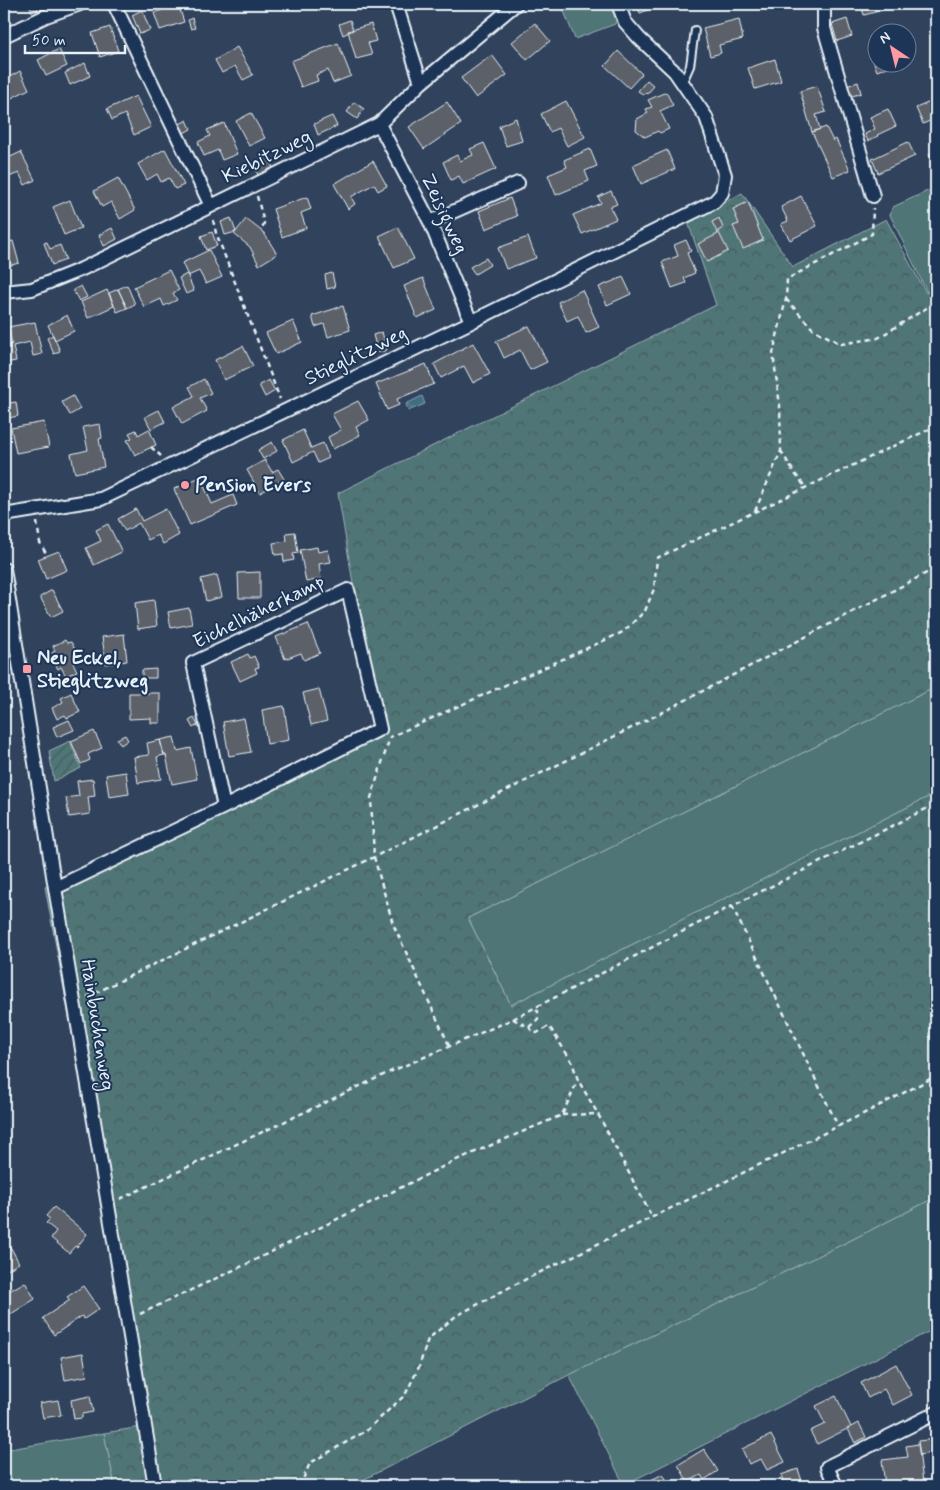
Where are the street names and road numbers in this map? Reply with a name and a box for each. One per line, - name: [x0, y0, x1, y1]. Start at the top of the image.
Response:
- street label: Kiebitzweg: [218, 124, 317, 191]
- street label: Zeisigweg: [412, 169, 474, 259]
- street label: Stieglitzweg: [300, 320, 412, 392]
- street label: Eichelhäherkamp: [189, 568, 329, 656]
- street label: Hainbuchenweg: [72, 957, 121, 1093]

